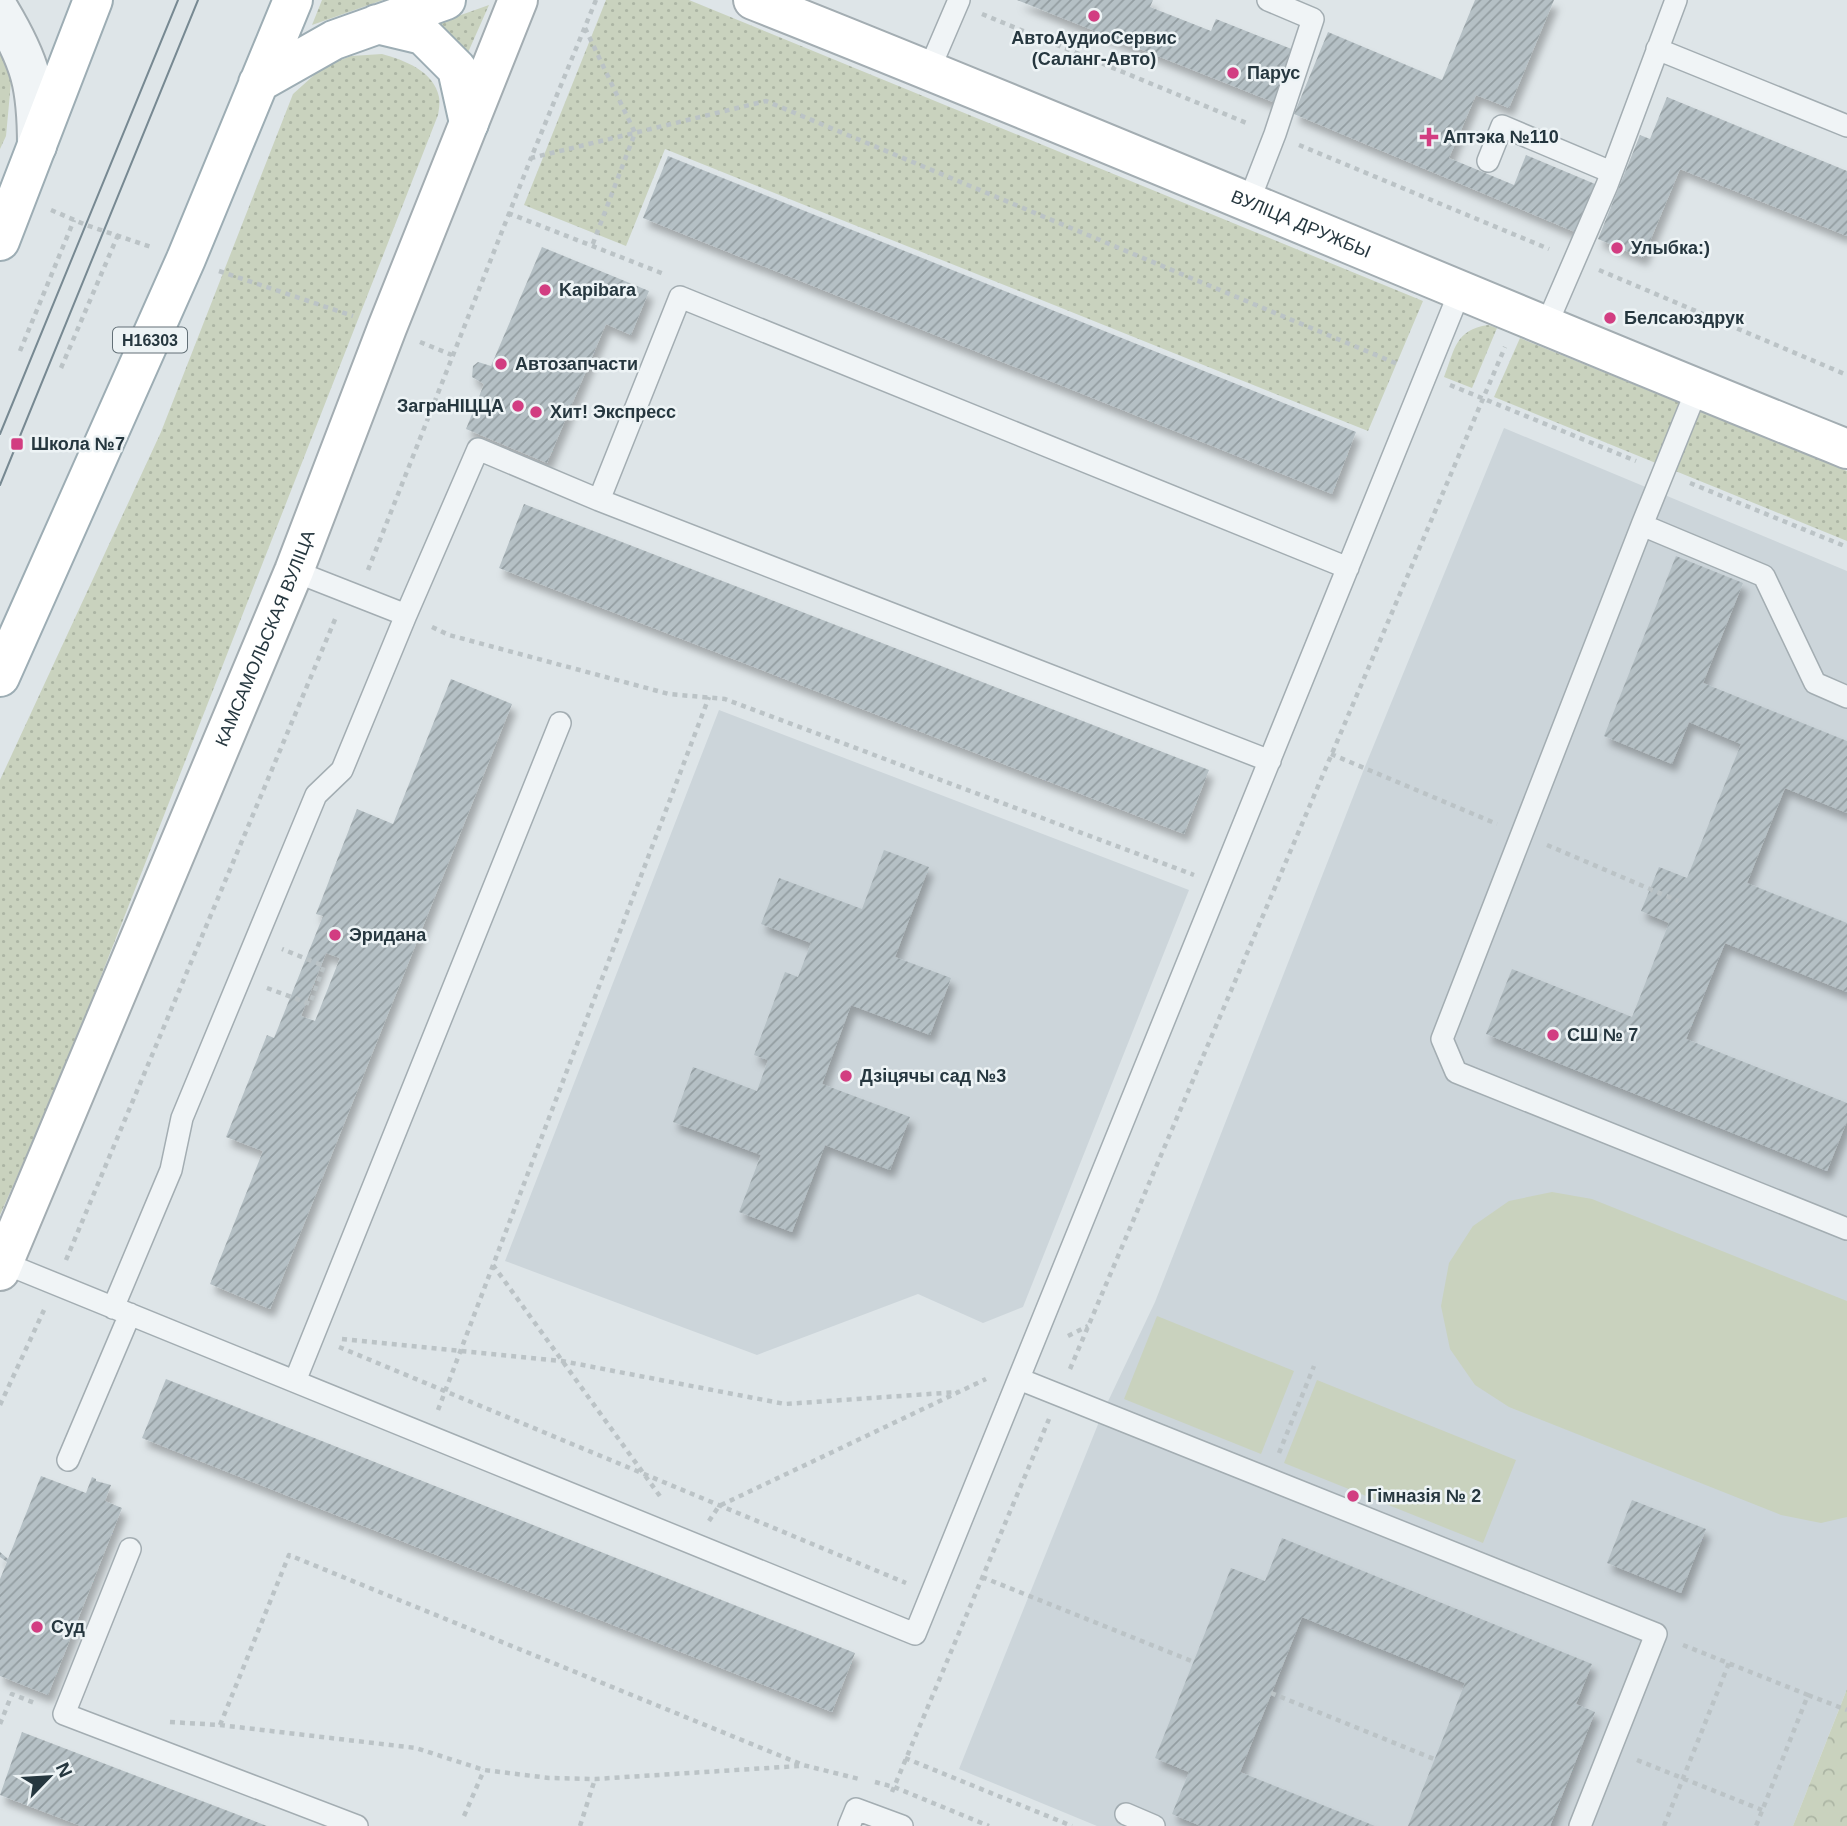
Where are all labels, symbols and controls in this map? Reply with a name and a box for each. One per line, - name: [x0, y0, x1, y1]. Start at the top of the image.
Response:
- marker: АвтоАудиоСервис (Саланг-Авто): [1086, 8, 1102, 24]
- place label: АвтоАудиоСервис (Саланг-Авто): [1011, 28, 1177, 69]
- place label: Парус: [1247, 63, 1300, 83]
- marker: Парус: [1225, 65, 1241, 81]
- place label: Аптэка №110: [1443, 127, 1559, 147]
- marker: Аптэка №110: [1421, 129, 1437, 145]
- street label: ВУЛІЦА ДРУЖБЫ: [1228, 186, 1374, 262]
- place label: Улыбка:): [1631, 238, 1710, 258]
- marker: Улыбка:): [1609, 240, 1625, 256]
- place label: Kapibara: [559, 280, 637, 300]
- marker: Kapibara: [537, 282, 553, 298]
- place label: Белсаюздрук: [1624, 308, 1745, 328]
- marker: Белсаюздрук: [1602, 310, 1618, 326]
- road number: Н16303: [113, 328, 187, 352]
- place label: Автозапчасти: [515, 354, 638, 374]
- marker: Автозапчасти: [493, 356, 509, 372]
- place label: ЗаграНІЦЦА: [397, 396, 504, 416]
- marker: ЗаграНІЦЦА: [510, 398, 526, 414]
- place label: Хит! Экспресс: [550, 402, 676, 422]
- marker: Хит! Экспресс: [528, 404, 544, 420]
- place label: Школа №7: [31, 434, 125, 454]
- marker: Школа №7: [9, 436, 25, 452]
- street label: КАМСАМОЛЬСКАЯ ВУЛІЦА: [211, 527, 319, 749]
- place label: Эридана: [349, 925, 427, 945]
- marker: Эридана: [327, 927, 343, 943]
- place label: СШ № 7: [1567, 1025, 1638, 1045]
- marker: СШ № 7: [1545, 1027, 1561, 1043]
- place label: Дзіцячы сад №3: [860, 1066, 1006, 1086]
- marker: Дзіцячы сад №3: [838, 1068, 854, 1084]
- place label: Гімназія № 2: [1367, 1486, 1481, 1506]
- marker: Гімназія № 2: [1345, 1488, 1361, 1504]
- place label: Суд: [51, 1617, 86, 1637]
- marker: Суд: [29, 1619, 45, 1635]
- north arrow: [14, 1742, 84, 1812]
- text: N: [52, 1759, 76, 1781]

